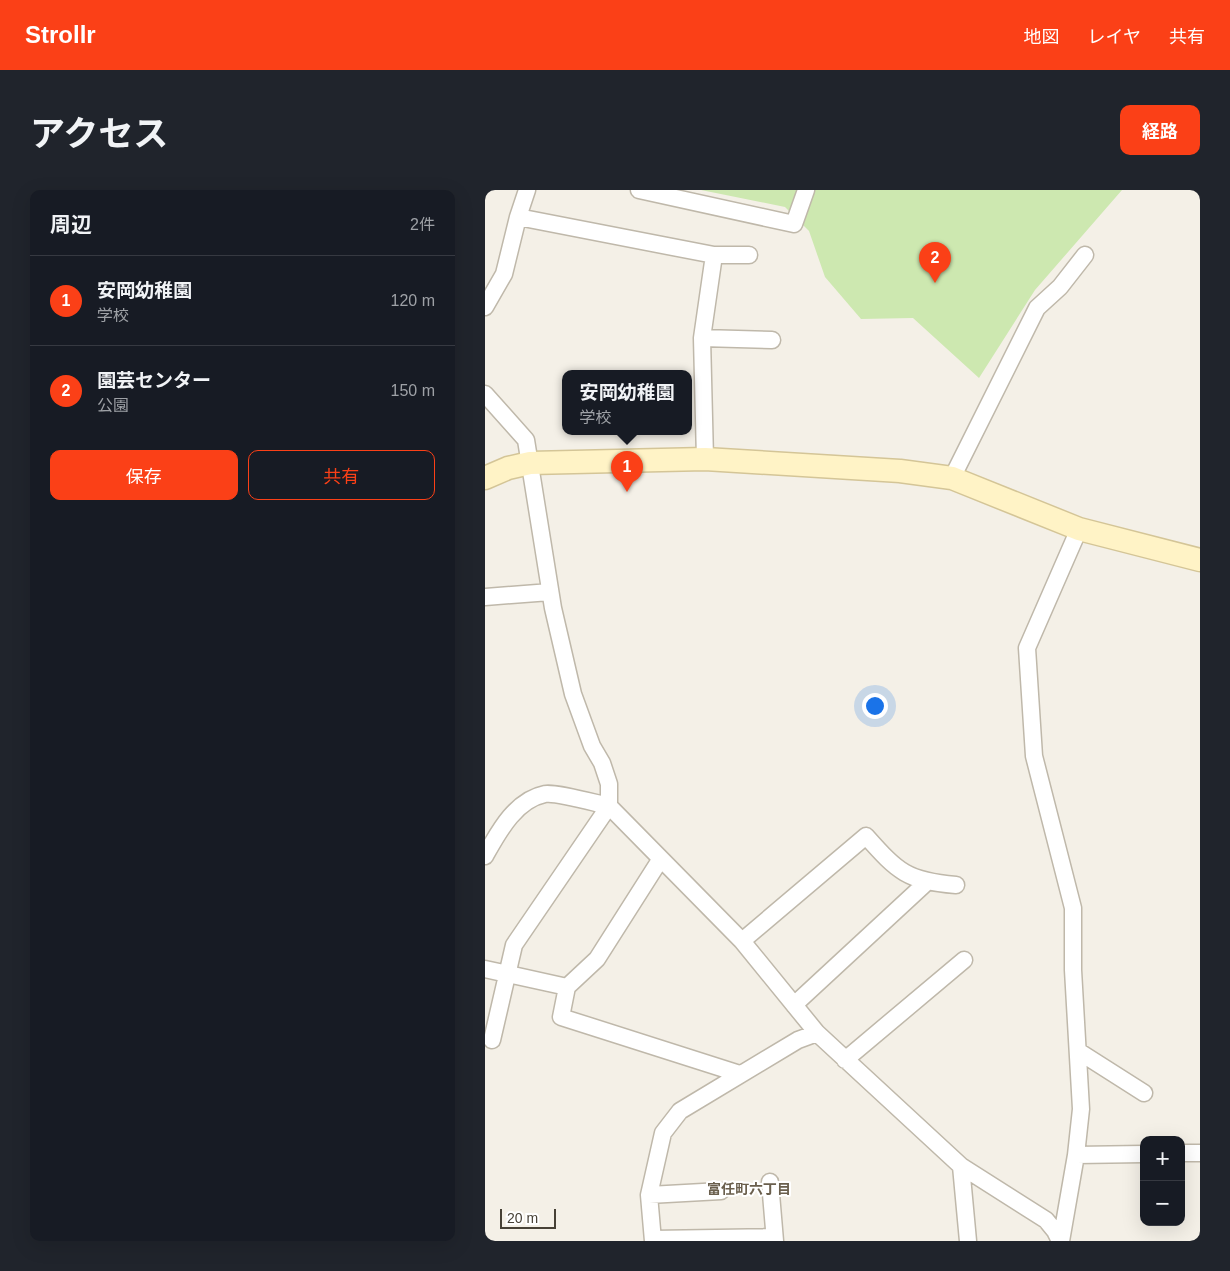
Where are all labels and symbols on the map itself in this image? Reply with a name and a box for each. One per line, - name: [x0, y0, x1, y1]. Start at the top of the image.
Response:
- pin: 2: [919, 242, 951, 283]
- pin: 1: [611, 451, 643, 492]
- your location: [862, 693, 888, 719]
- district label: 富任町六丁目: [707, 1181, 791, 1197]
- scale bar: [500, 1206, 556, 1229]

